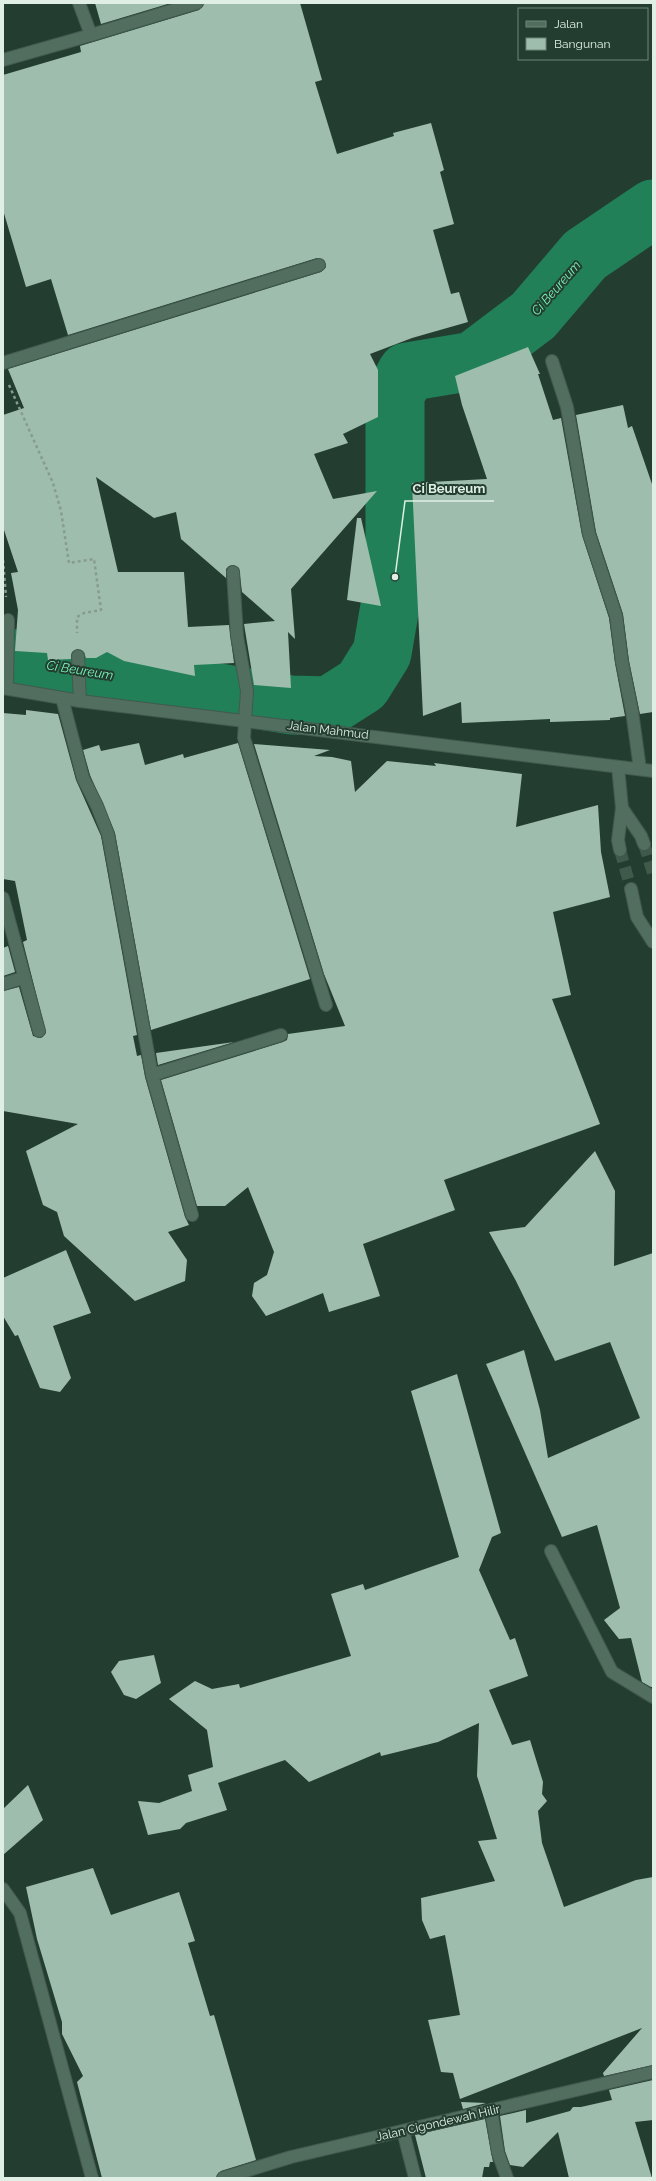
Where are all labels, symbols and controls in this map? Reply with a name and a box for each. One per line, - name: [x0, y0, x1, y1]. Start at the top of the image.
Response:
- legend: [518, 8, 648, 60]
- text: Jalan: [554, 17, 583, 31]
- text: Bangunan: [554, 37, 611, 51]
- water label: Ci Beureum: [528, 258, 584, 318]
- callout: Ci Beureum: [405, 476, 494, 501]
- text: Ci Beureum: [413, 481, 485, 496]
- water label: Ci Beureum: [46, 657, 114, 683]
- street label: Jalan Mahmud: [287, 718, 369, 742]
- street label: Jalan Cigondewah Hilir: [375, 2102, 502, 2144]

